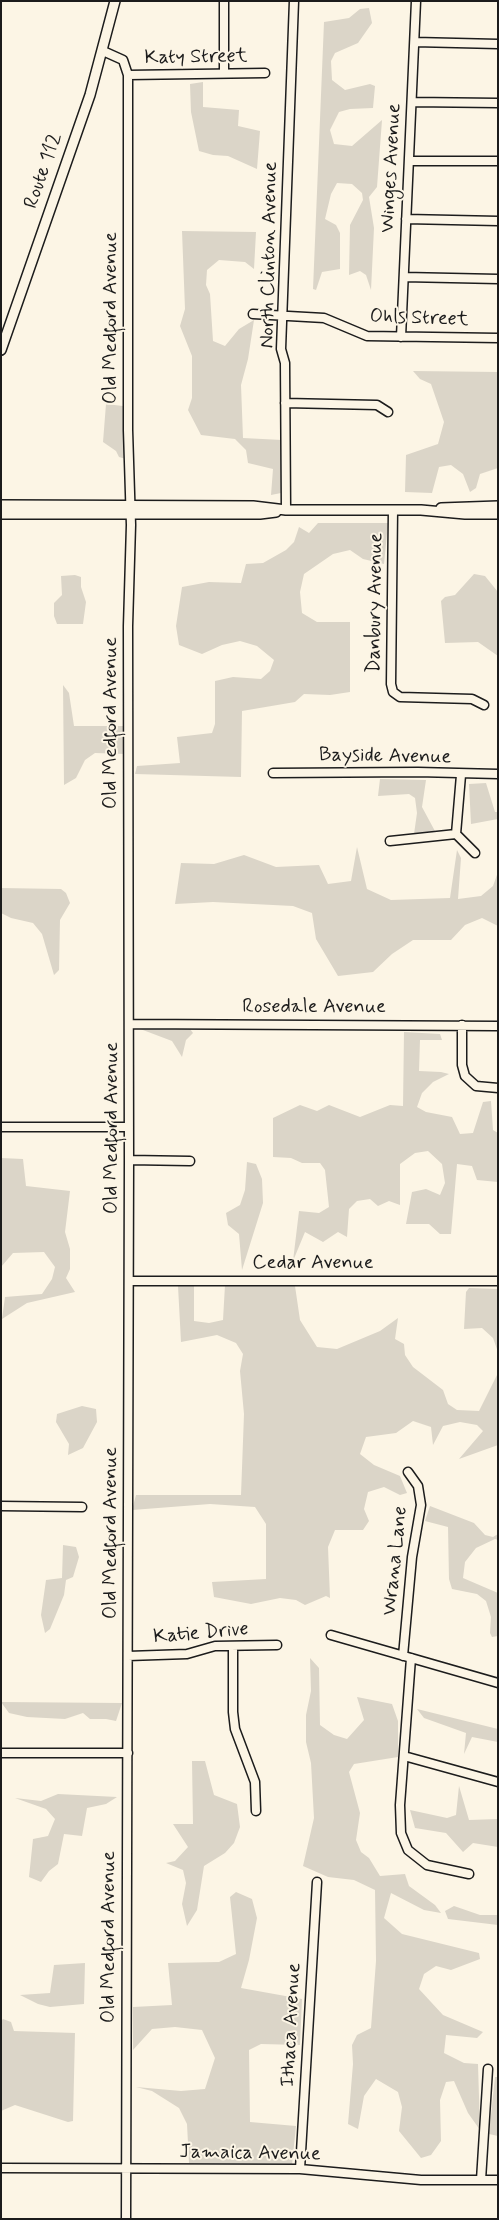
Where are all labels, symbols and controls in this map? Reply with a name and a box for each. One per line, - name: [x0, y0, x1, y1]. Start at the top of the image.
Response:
- street label: Katy Street: [144, 45, 248, 71]
- street label: Winges Avenue: [377, 103, 407, 233]
- street label: Route 112: [20, 130, 68, 212]
- street label: North Clinton Avenue: [256, 161, 284, 349]
- street label: Old Medford Avenue: [100, 232, 124, 404]
- street label: Ohls Street: [369, 305, 469, 333]
- street label: Danbury Avenue: [363, 533, 389, 673]
- street label: Old Medford Avenue: [100, 637, 124, 809]
- street label: Bayside Avenue: [319, 744, 451, 770]
- street label: Rosedale Avenue: [242, 996, 386, 1020]
- street label: Old Medford Avenue: [101, 1042, 125, 1214]
- street label: Cedar Avenue: [252, 1252, 374, 1276]
- street label: Old Medford Avenue: [100, 1447, 124, 1619]
- street label: Wrana Lane: [378, 1505, 414, 1617]
- street label: Katie Drive: [152, 1618, 250, 1650]
- street label: Old Medford Avenue: [98, 1851, 122, 2023]
- street label: Ithaca Avenue: [277, 1962, 307, 2088]
- street label: Jamaica Avenue: [179, 2141, 321, 2167]

